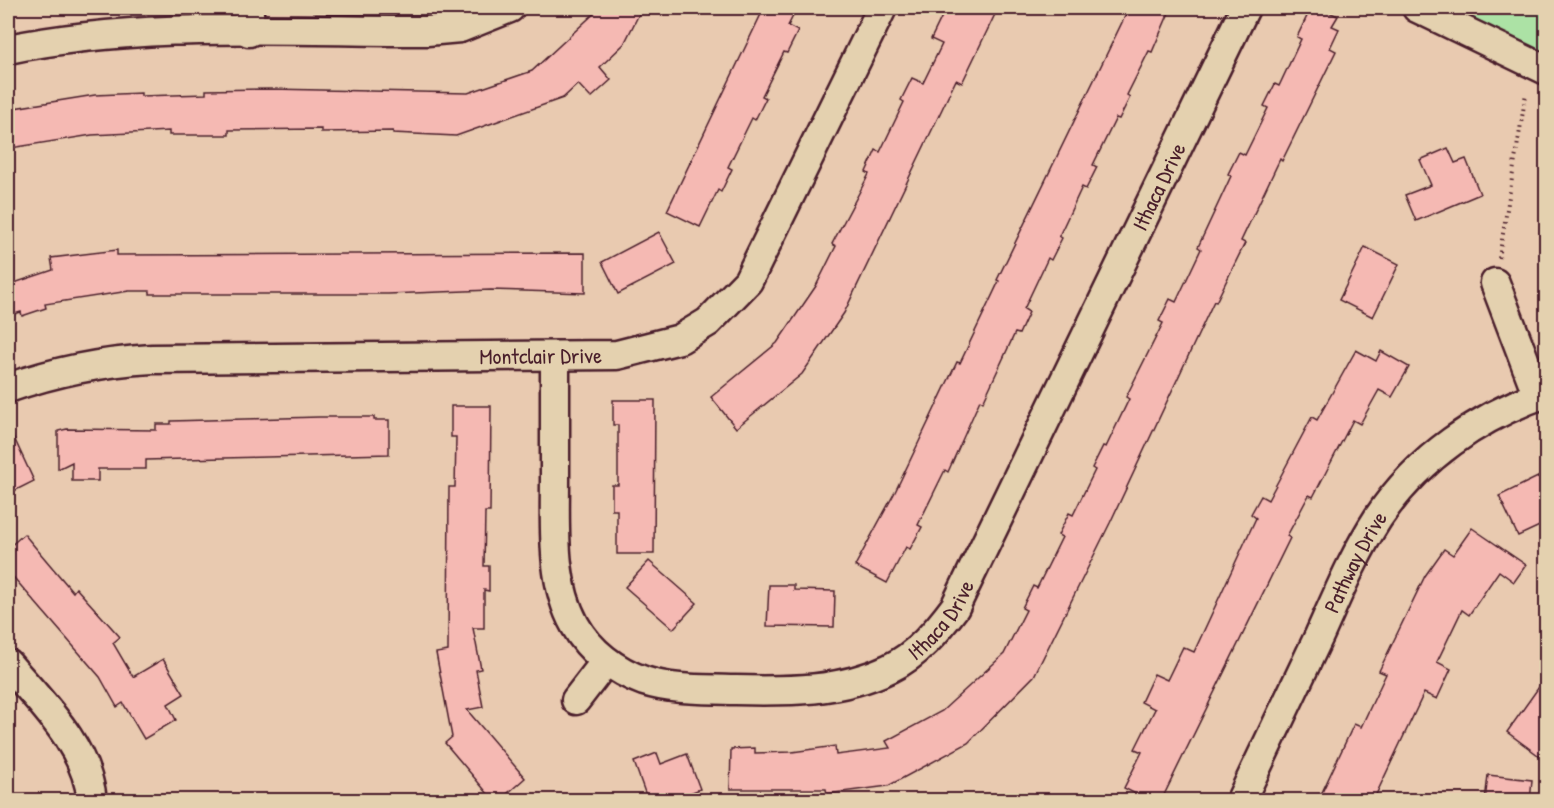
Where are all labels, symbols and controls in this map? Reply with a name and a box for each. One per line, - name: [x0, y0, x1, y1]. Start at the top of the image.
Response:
- street label: Ithaca Drive: [1125, 137, 1193, 235]
- street label: Montclair Drive: [479, 340, 602, 371]
- street label: Pathway Drive: [1316, 505, 1394, 617]
- street label: Ithaca Drive: [901, 575, 981, 667]

